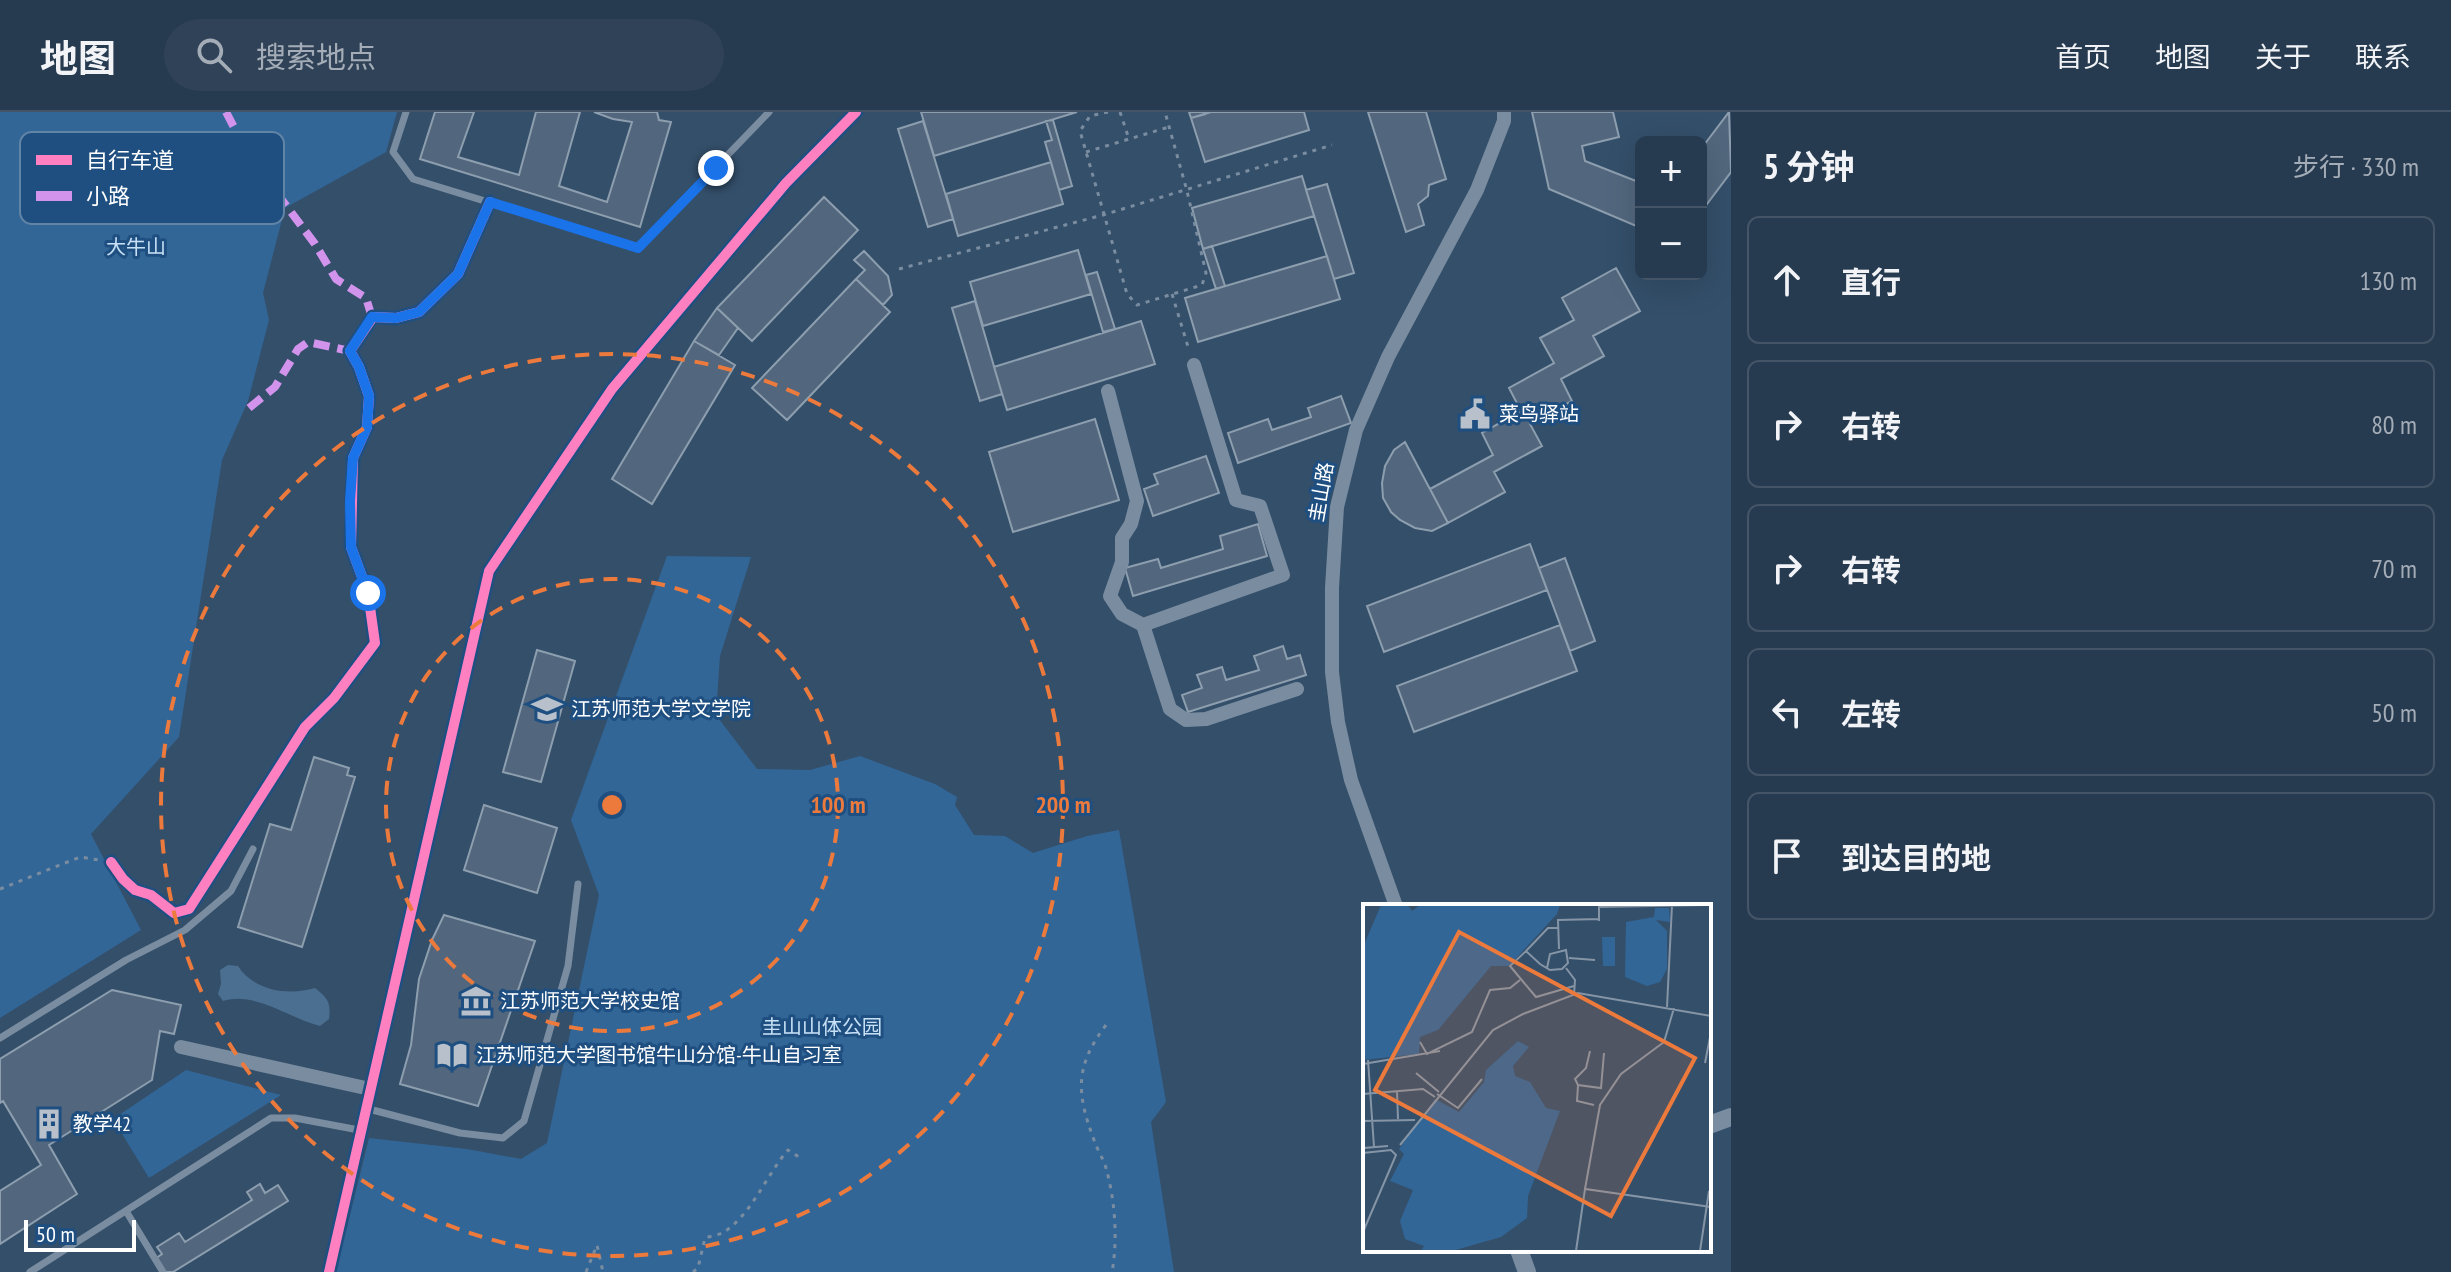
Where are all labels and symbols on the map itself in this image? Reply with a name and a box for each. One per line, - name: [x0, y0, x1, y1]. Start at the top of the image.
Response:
- legend: [20, 132, 284, 224]
- text: 自行车道: [86, 146, 174, 174]
- route end: [698, 150, 734, 186]
- text: 小路: [86, 182, 130, 210]
- park label: 大牛山: [106, 234, 166, 260]
- public building icon: 菜鸟驿站: [1458, 397, 1492, 431]
- place label: 菜鸟驿站: [1499, 401, 1579, 427]
- street label: 圭山路: [1303, 460, 1339, 524]
- route start: [350, 575, 386, 611]
- school or university icon: 江苏师范大学文学院: [530, 692, 564, 726]
- place label: 江苏师范大学文学院: [571, 696, 751, 722]
- text: 100 m: [810, 789, 866, 820]
- text: 200 m: [1035, 789, 1091, 820]
- centre of rings: [598, 791, 626, 819]
- inset map: [1363, 904, 1711, 1252]
- museum icon: 江苏师范大学校史馆: [459, 984, 493, 1018]
- place label: 江苏师范大学校史馆: [500, 988, 680, 1014]
- park label: 圭山山体公园: [762, 1014, 882, 1040]
- library icon: 江苏师范大学图书馆牛山分馆-牛山自习室: [435, 1038, 469, 1072]
- place label: 江苏师范大学图书馆牛山分馆-牛山自习室: [476, 1042, 842, 1068]
- building icon: 教学42: [32, 1107, 66, 1141]
- place label: 教学42: [73, 1111, 131, 1137]
- scale bar: [24, 1216, 136, 1252]

